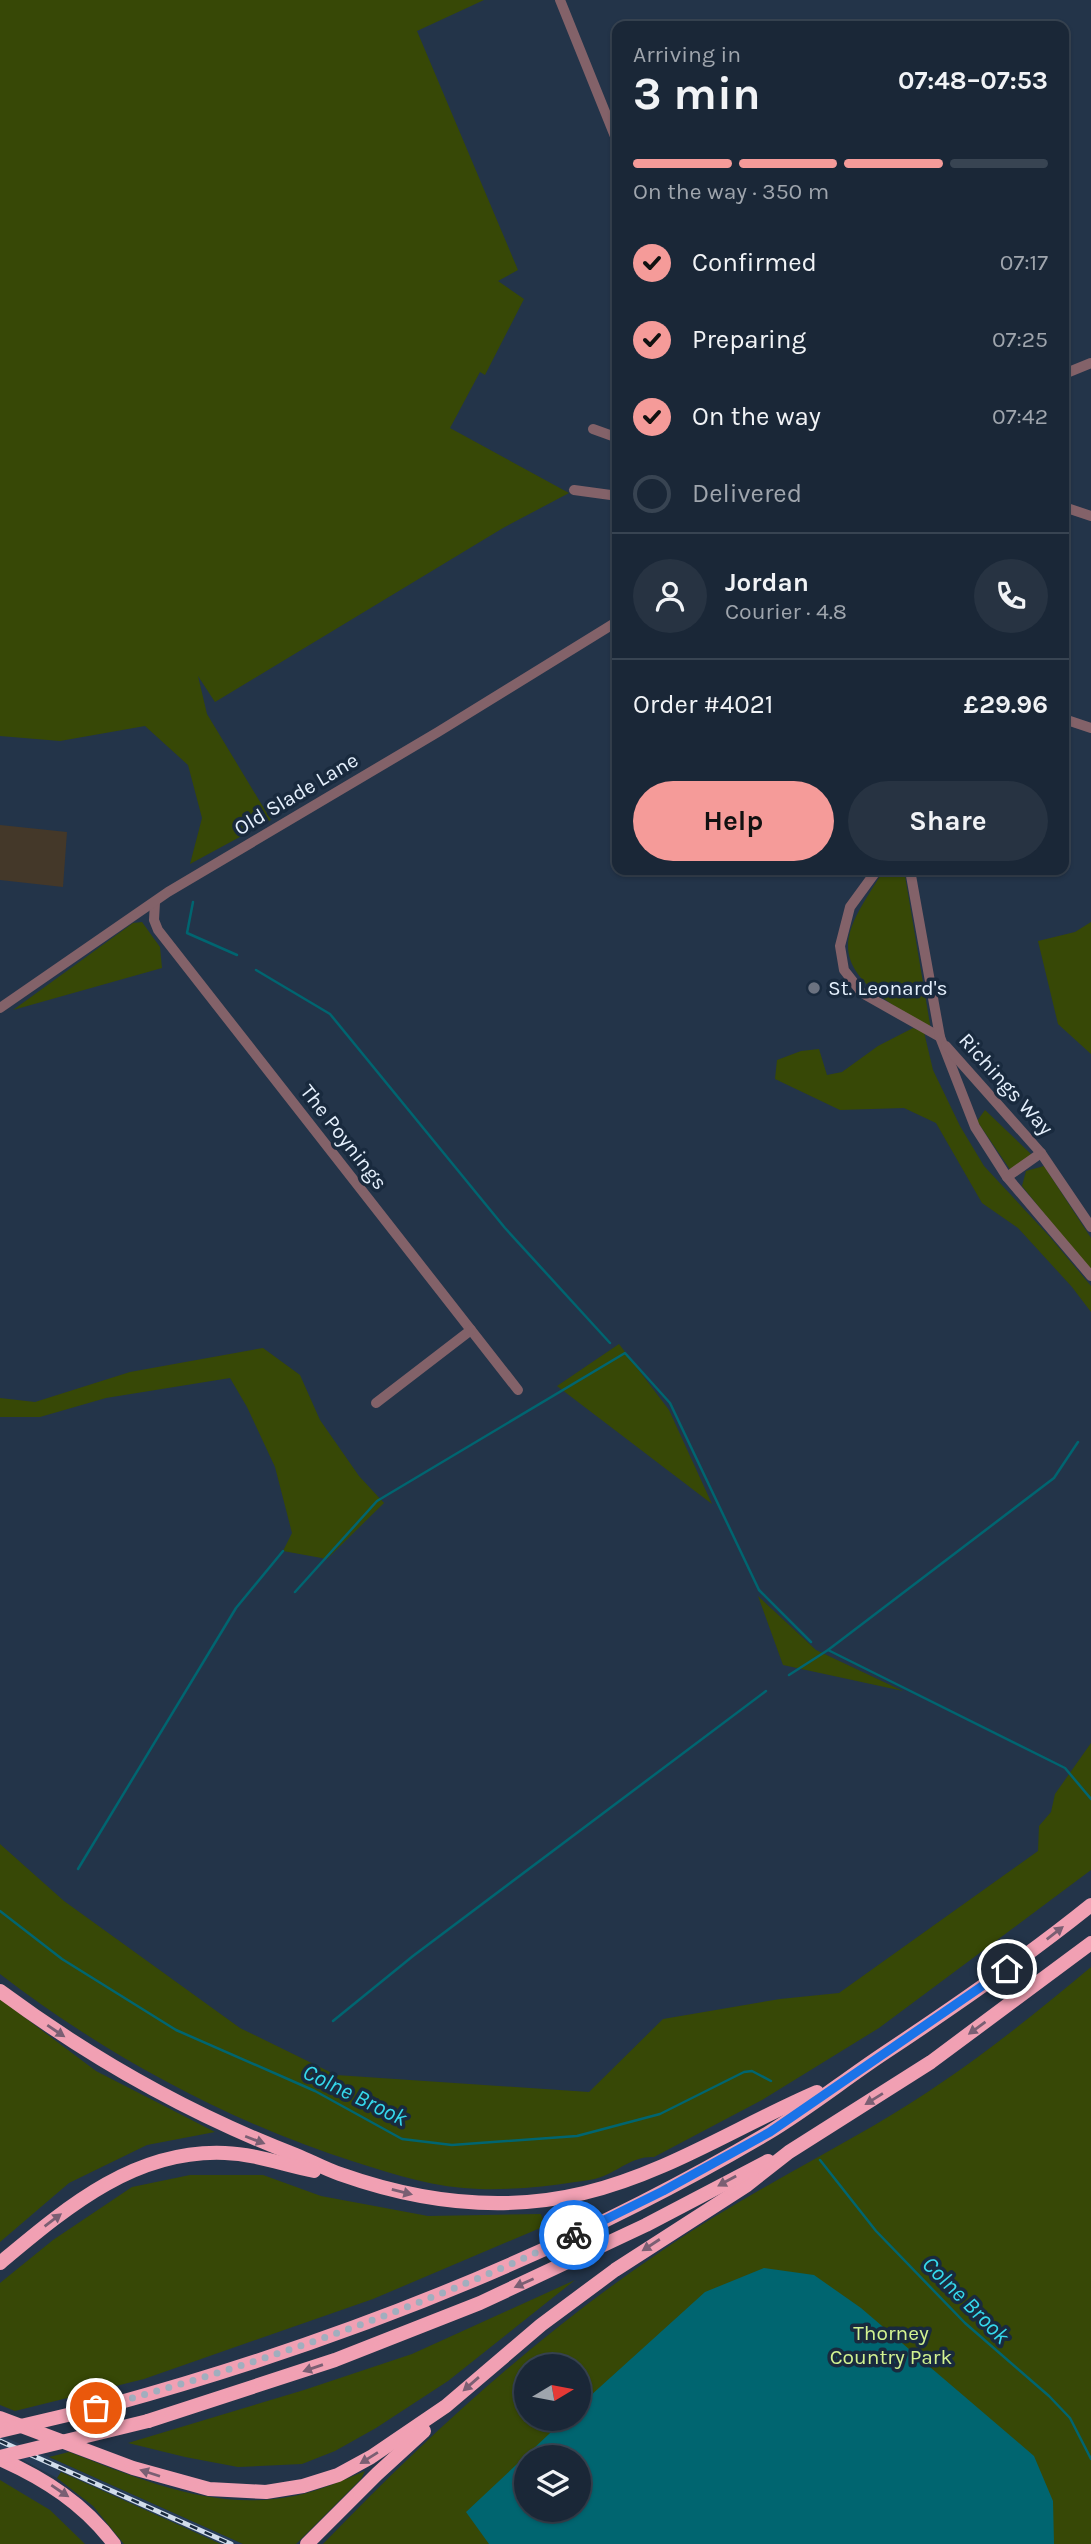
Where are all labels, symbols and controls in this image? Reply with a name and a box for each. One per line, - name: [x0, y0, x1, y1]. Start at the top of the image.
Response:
- text: Arriving in: [633, 41, 741, 68]
- text: 07:48–07:53: [898, 65, 1048, 96]
- text: 3 min: [633, 67, 761, 121]
- text: On the way · 350 m: [633, 178, 829, 205]
- icon: check: [633, 244, 671, 282]
- text: Confirmed: [692, 247, 817, 278]
- text: 07:17: [1000, 249, 1048, 276]
- icon: check: [633, 321, 671, 359]
- text: Preparing: [692, 324, 806, 355]
- text: 07:25: [992, 326, 1048, 353]
- icon: check: [633, 398, 671, 436]
- text: On the way: [692, 401, 821, 432]
- text: 07:42: [992, 403, 1048, 430]
- text: Delivered: [692, 478, 802, 509]
- button: person: [633, 559, 707, 633]
- button: phone: [974, 559, 1048, 633]
- text: Jordan: [725, 567, 809, 598]
- text: Courier · 4.8: [725, 598, 847, 625]
- text: Order #4021: [633, 689, 773, 720]
- text: £29.96: [964, 689, 1048, 720]
- street label: Old Slade Lane: [230, 748, 362, 840]
- button: Help: [633, 781, 834, 861]
- button: Share: [848, 781, 1048, 861]
- place label: St. Leonard's: [828, 976, 948, 1000]
- marker: St. Leonard's: [806, 980, 822, 996]
- street label: Richings Way: [954, 1028, 1058, 1140]
- street label: The Poynings: [296, 1080, 392, 1194]
- one-way arrow: [1046, 1927, 1064, 1941]
- pin: [977, 1939, 1037, 1999]
- icon: home: [988, 1950, 1026, 1988]
- one-way arrow: [968, 2020, 986, 2034]
- one-way arrow: [47, 2024, 65, 2038]
- water label: Colne Brook: [298, 2058, 412, 2132]
- one-way arrow: [864, 2092, 883, 2105]
- one-way arrow: [245, 2134, 266, 2145]
- one-way arrow: [717, 2175, 737, 2187]
- one-way arrow: [391, 2187, 413, 2198]
- courier: [539, 2200, 609, 2270]
- one-way arrow: [44, 2214, 62, 2228]
- icon: bike: [555, 2216, 593, 2254]
- one-way arrow: [642, 2238, 660, 2252]
- water label: Colne Brook: [917, 2251, 1016, 2350]
- one-way arrow: [514, 2277, 534, 2289]
- park label: Thorney Country Park: [830, 2321, 952, 2369]
- north arrow: [514, 2354, 592, 2431]
- map controls: [514, 2354, 591, 2522]
- one-way arrow: [302, 2363, 323, 2374]
- one-way arrow: [462, 2376, 479, 2391]
- pin: [66, 2378, 126, 2438]
- icon: bag: [77, 2389, 115, 2427]
- button: layers: [514, 2445, 591, 2522]
- one-way arrow: [359, 2452, 379, 2465]
- one-way arrow: [140, 2468, 161, 2478]
- one-way arrow: [50, 2485, 70, 2498]

